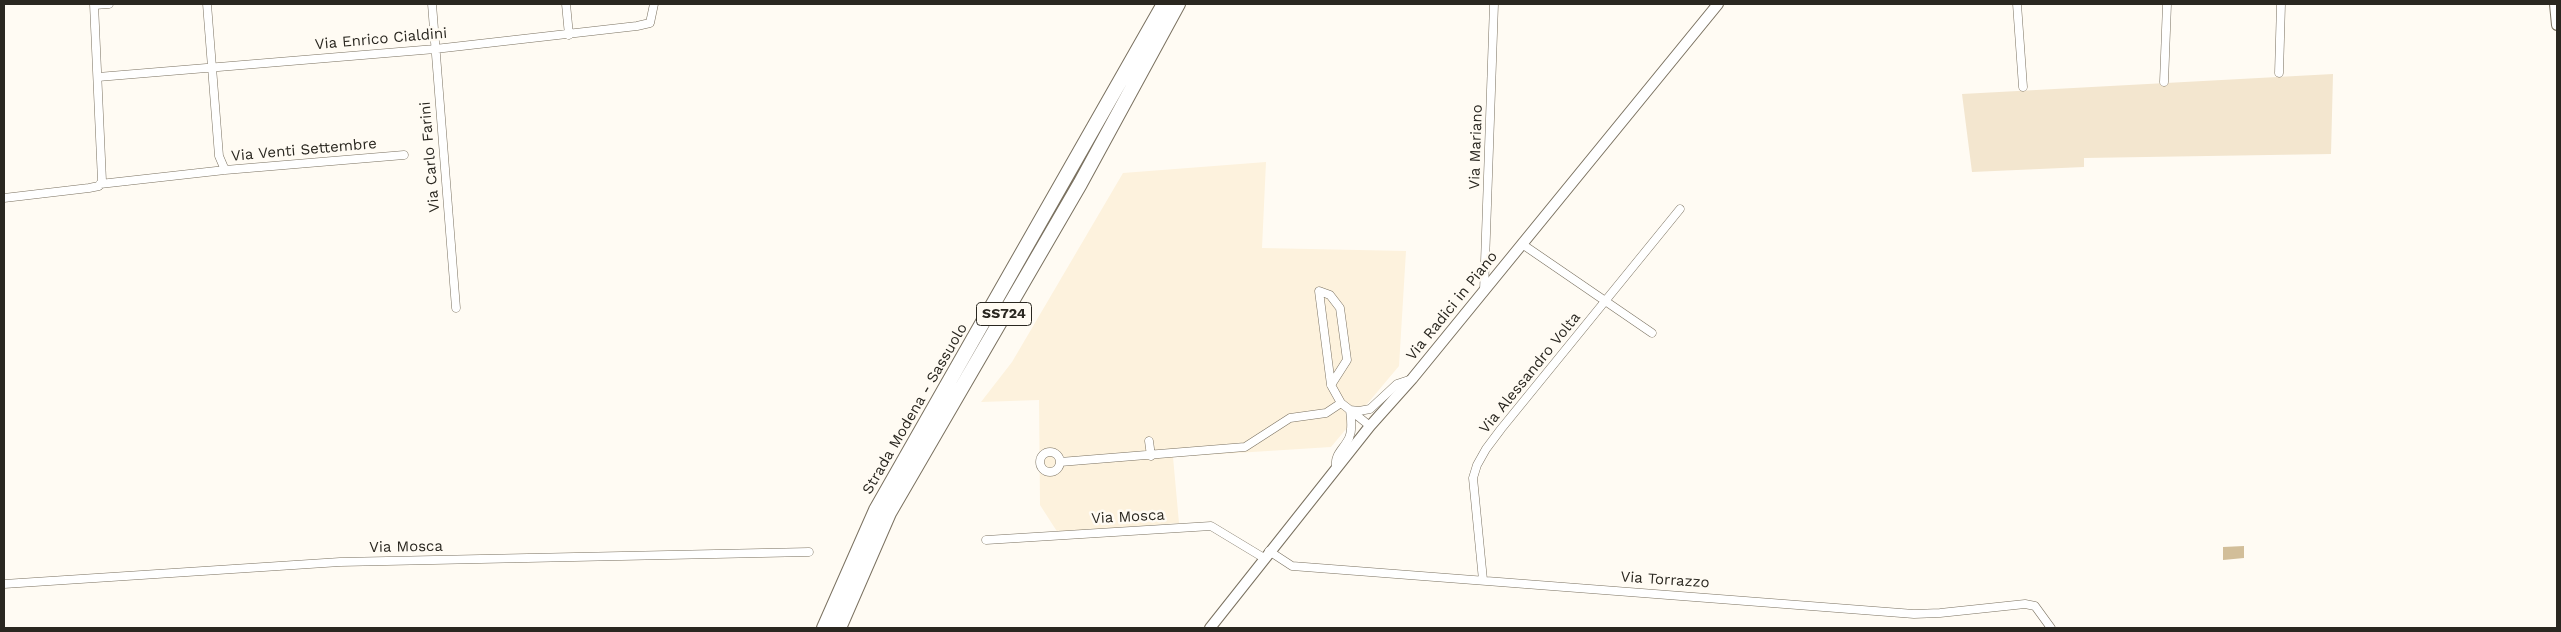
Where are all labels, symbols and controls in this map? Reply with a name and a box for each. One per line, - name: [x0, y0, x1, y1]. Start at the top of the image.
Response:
- street label: Via Enrico Cialdini: [314, 24, 448, 54]
- street label: Via Carlo Farini: [416, 101, 444, 213]
- street label: Via Mariano: [1466, 104, 1486, 190]
- street label: Via Venti Settembre: [230, 135, 378, 165]
- street label: Via Radici in Piano: [1403, 248, 1501, 364]
- road number: SS724: [976, 302, 1032, 326]
- street label: Via Alessandro Volta: [1476, 309, 1584, 437]
- street label: Strada Modena - Sassuolo: [859, 320, 971, 498]
- street label: Via Mosca: [1091, 506, 1165, 528]
- street label: Via Mosca: [369, 537, 443, 557]
- street label: Via Torrazzo: [1620, 568, 1710, 592]

